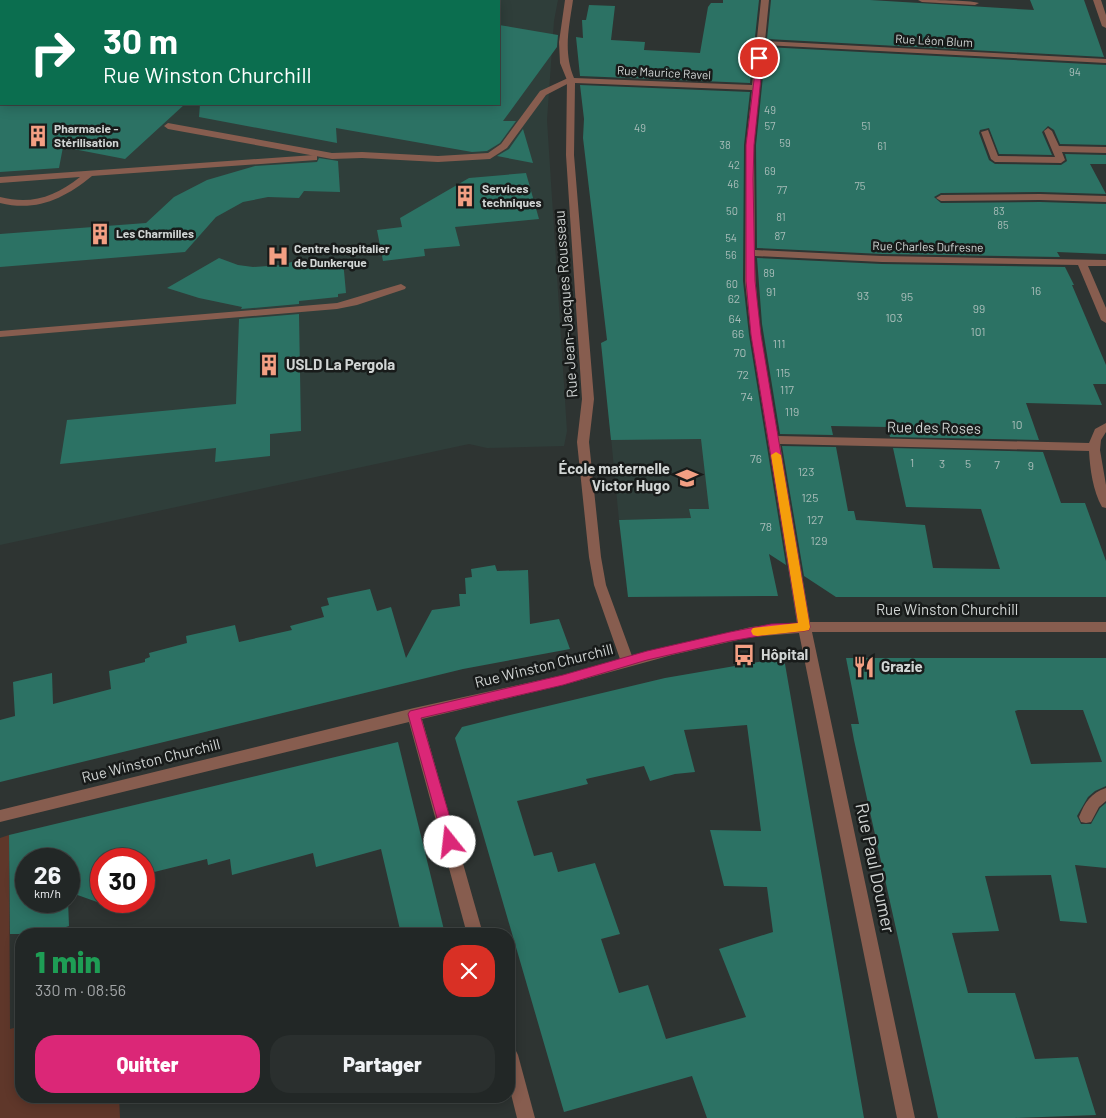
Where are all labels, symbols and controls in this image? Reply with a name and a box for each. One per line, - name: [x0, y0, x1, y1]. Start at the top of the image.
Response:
- text: 30 m: [103, 19, 178, 61]
- icon: right: [20, 20, 85, 85]
- street label: Rue Léon Blum: [895, 31, 973, 49]
- pin: [738, 37, 780, 79]
- icon: arrive: [745, 44, 773, 72]
- text: Rue Winston Churchill: [103, 61, 312, 87]
- street label: Rue Maurice Ravel: [617, 63, 711, 81]
- house number: 94: [1069, 65, 1081, 78]
- house number: 49: [764, 103, 776, 116]
- house number: 57: [765, 119, 775, 132]
- house number: 51: [861, 119, 871, 132]
- place label: Pharmacie - Stérilisation: [54, 121, 119, 149]
- house number: 49: [634, 121, 646, 134]
- building icon: Pharmacie - Stérilisation: [25, 123, 51, 149]
- house number: 59: [779, 136, 791, 149]
- house number: 38: [719, 138, 731, 151]
- house number: 61: [877, 139, 887, 152]
- house number: 42: [728, 158, 740, 171]
- house number: 69: [764, 164, 776, 177]
- house number: 46: [727, 177, 739, 190]
- house number: 75: [855, 179, 866, 192]
- place label: Services techniques: [482, 181, 542, 209]
- building icon: Services techniques: [452, 183, 478, 209]
- house number: 77: [777, 183, 787, 196]
- house number: 50: [726, 204, 738, 217]
- house number: 83: [993, 204, 1005, 217]
- street label: Rue Jean-Jacques Rousseau: [549, 210, 581, 398]
- house number: 81: [776, 210, 786, 223]
- house number: 85: [997, 218, 1009, 231]
- building icon: Les Charmilles: [87, 221, 113, 247]
- place label: Les Charmilles: [116, 226, 194, 240]
- house number: 87: [775, 229, 785, 242]
- house number: 54: [725, 231, 737, 244]
- street label: Rue Charles Dufresne: [872, 238, 984, 254]
- place label: Centre hospitalier de Dunkerque: [294, 241, 390, 269]
- hospital icon: Centre hospitalier de Dunkerque: [265, 243, 291, 269]
- house number: 56: [725, 248, 737, 261]
- house number: 89: [763, 266, 775, 279]
- house number: 60: [726, 277, 738, 290]
- house number: 16: [1031, 283, 1041, 297]
- house number: 91: [766, 284, 776, 298]
- house number: 93: [857, 288, 869, 302]
- house number: 95: [901, 289, 913, 303]
- house number: 62: [728, 291, 740, 305]
- house number: 99: [973, 301, 985, 315]
- house number: 103: [885, 310, 903, 324]
- house number: 64: [729, 311, 741, 325]
- house number: 101: [971, 324, 985, 338]
- house number: 66: [732, 326, 744, 340]
- house number: 111: [773, 336, 785, 350]
- house number: 70: [734, 345, 746, 359]
- building icon: USLD La Pergola: [256, 352, 282, 378]
- place label: USLD La Pergola: [286, 355, 395, 373]
- house number: 115: [776, 365, 790, 379]
- house number: 72: [737, 367, 749, 381]
- house number: 117: [780, 382, 794, 396]
- house number: 74: [741, 389, 753, 403]
- house number: 119: [785, 404, 799, 418]
- street label: Rue des Roses: [887, 417, 981, 437]
- house number: 10: [1012, 417, 1022, 431]
- house number: 76: [750, 451, 762, 465]
- house number: 1: [910, 455, 914, 469]
- house number: 3: [939, 456, 945, 470]
- house number: 5: [965, 456, 971, 470]
- house number: 7: [994, 457, 1000, 471]
- house number: 9: [1028, 458, 1034, 472]
- place label: École maternelle Victor Hugo: [558, 459, 670, 494]
- house number: 123: [798, 464, 814, 478]
- school or university icon: École maternelle Victor Hugo: [674, 465, 700, 491]
- house number: 125: [802, 490, 818, 504]
- house number: 127: [807, 512, 823, 526]
- house number: 78: [760, 519, 772, 533]
- house number: 129: [811, 533, 827, 547]
- street label: Rue Winston Churchill: [876, 600, 1018, 618]
- street label: Rue Winston Churchill: [473, 639, 615, 691]
- bus stop icon: Hôpital: [731, 642, 757, 668]
- place label: Hôpital: [761, 645, 808, 663]
- restaurant icon: Grazie: [851, 654, 877, 680]
- place label: Grazie: [881, 657, 923, 675]
- street label: Rue Winston Churchill: [80, 734, 222, 786]
- street label: Rue Paul Doumer: [851, 801, 901, 935]
- position arrow: [423, 815, 475, 867]
- speed limit sign: 30: [90, 848, 155, 913]
- text: 26: [34, 859, 61, 889]
- text: km/h: [34, 886, 61, 900]
- text: 1 min: [35, 943, 101, 979]
- button: close: [443, 945, 495, 997]
- text: 330 m · 08:56: [35, 980, 126, 999]
- button: Quitter: [35, 1035, 260, 1093]
- button: Partager: [270, 1035, 495, 1093]

